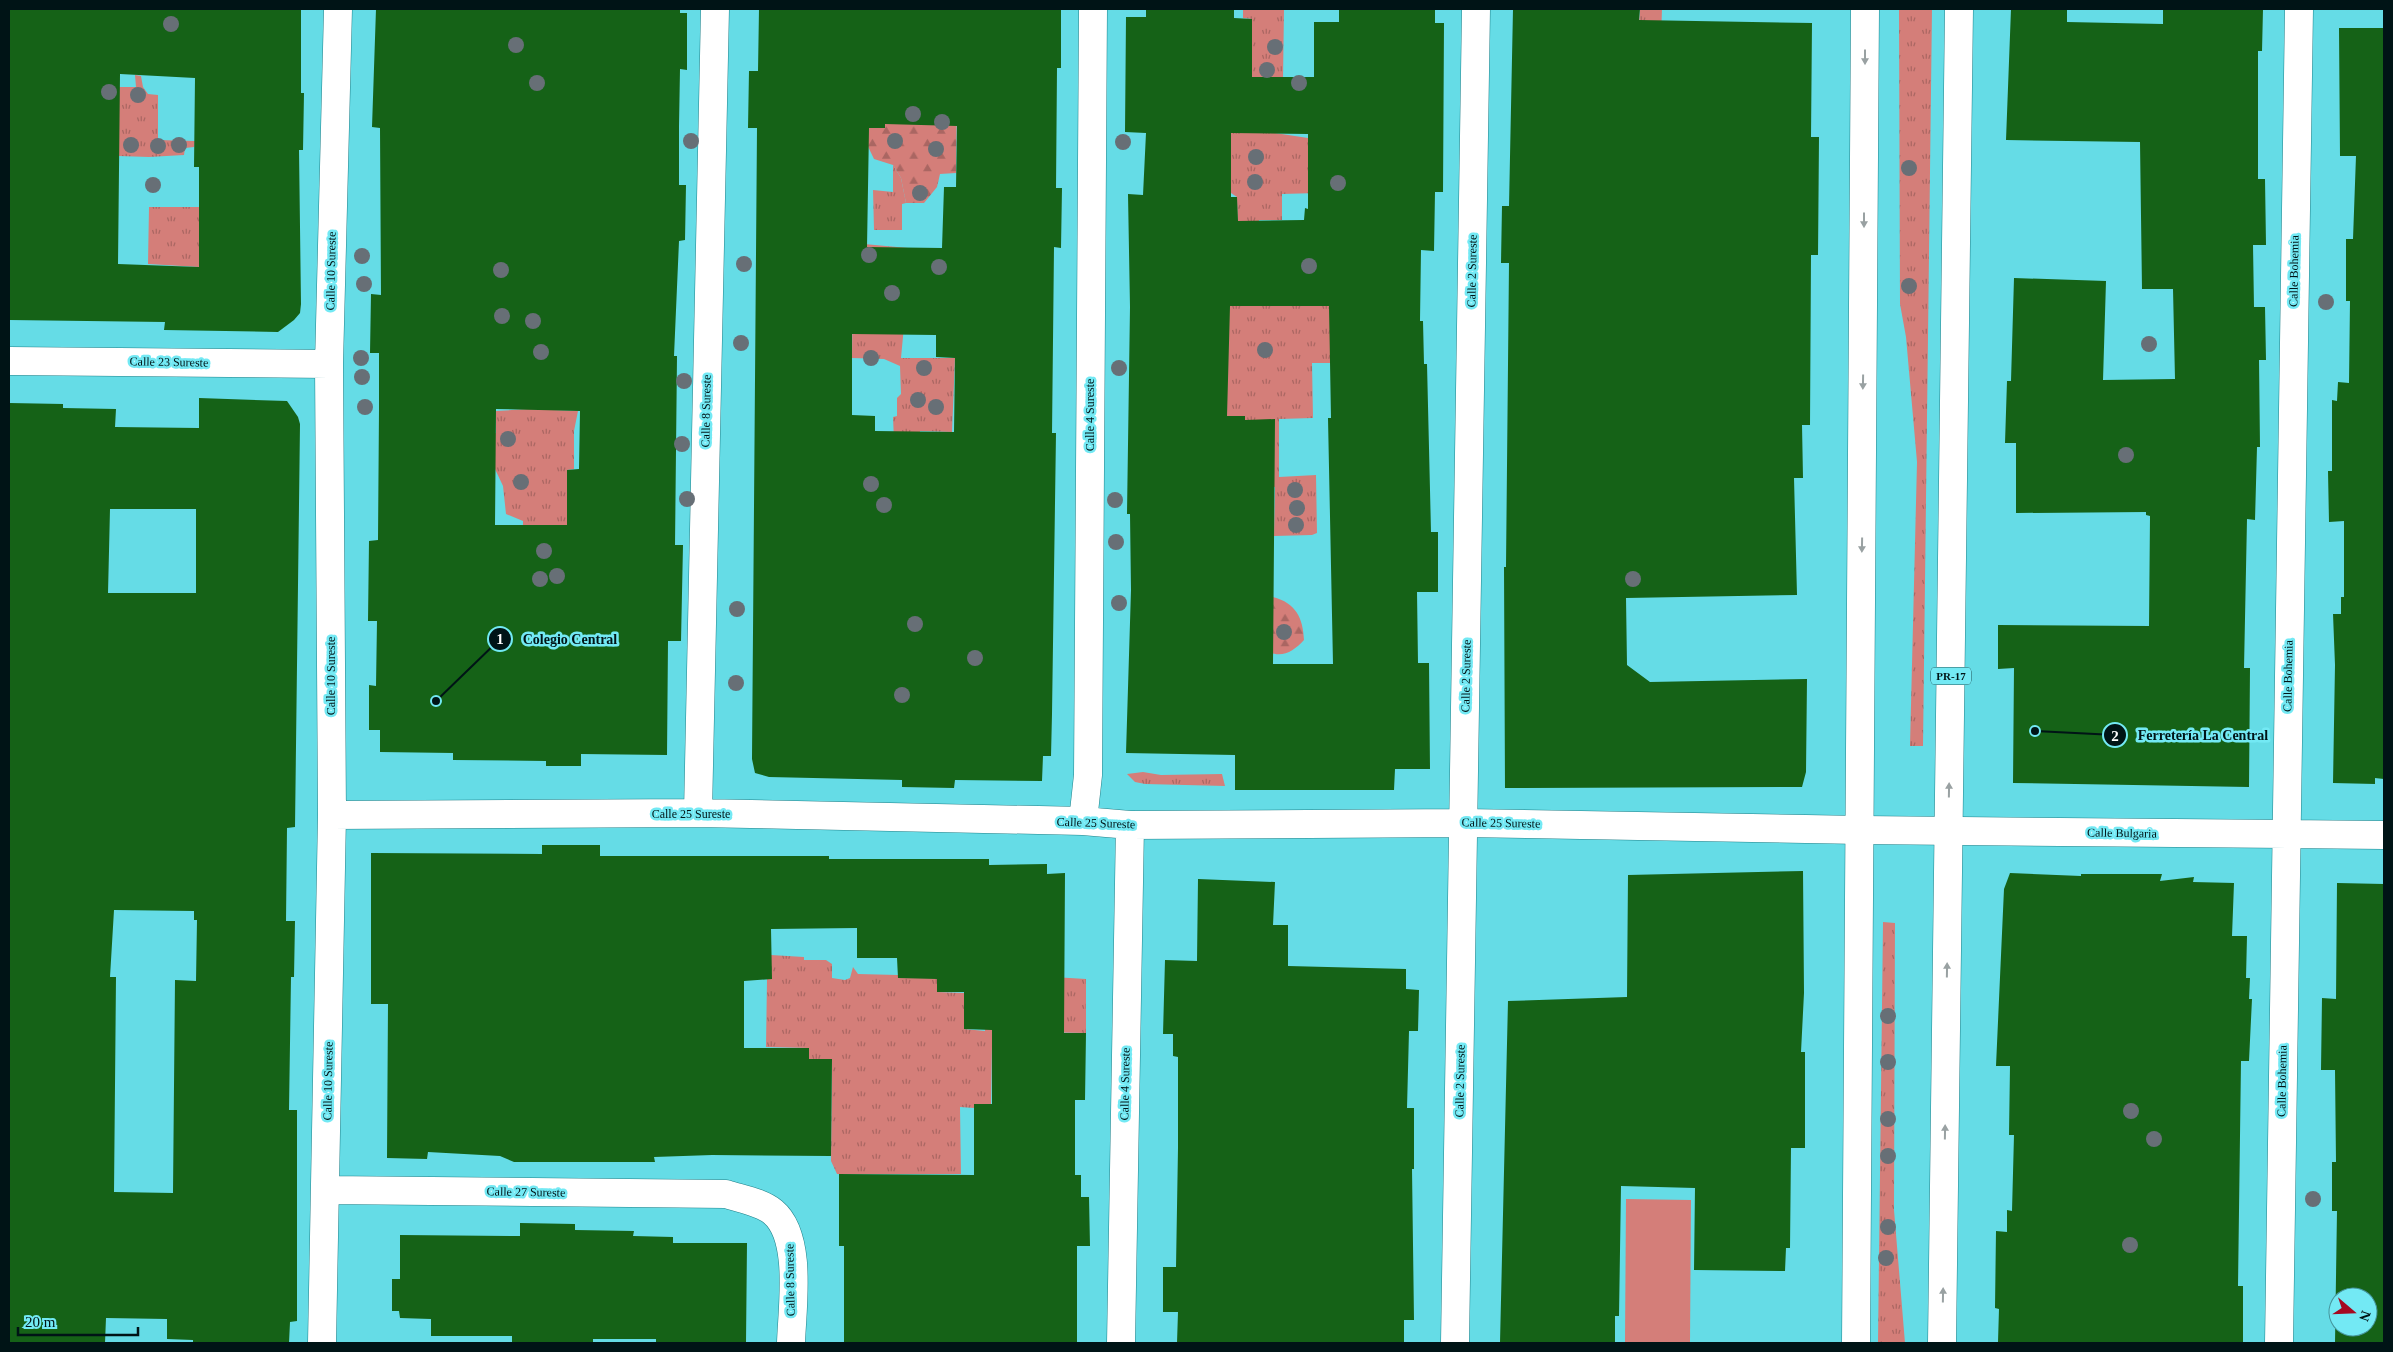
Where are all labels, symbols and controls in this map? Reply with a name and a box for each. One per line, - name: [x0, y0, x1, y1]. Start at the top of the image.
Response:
- one-way arrow: [1861, 50, 1869, 66]
- one-way arrow: [1860, 212, 1868, 228]
- street label: Calle 10 Sureste: [323, 232, 339, 310]
- street label: Calle Bohemia: [2286, 234, 2302, 307]
- street label: Calle 2 Sureste: [1464, 235, 1480, 307]
- street label: Calle 23 Sureste: [130, 354, 208, 370]
- street label: Calle 8 Sureste: [698, 375, 714, 447]
- one-way arrow: [1859, 375, 1867, 391]
- street label: Calle 4 Sureste: [1083, 379, 1097, 451]
- one-way arrow: [1858, 537, 1866, 553]
- callout: Colegio Central: [488, 624, 627, 653]
- text: 1: [496, 631, 504, 647]
- text: Colegio Central: [523, 632, 617, 647]
- street label: Calle 10 Sureste: [324, 637, 338, 715]
- street label: Calle Bohemia: [2280, 639, 2296, 712]
- street label: Calle 2 Sureste: [1458, 640, 1474, 712]
- road number: PR-17: [1931, 668, 1971, 684]
- callout: Ferretería La Central: [2103, 721, 2278, 750]
- text: 2: [2111, 728, 2119, 744]
- text: Ferretería La Central: [2138, 728, 2268, 743]
- one-way arrow: [1945, 781, 1953, 797]
- street label: Calle 25 Sureste: [652, 807, 730, 821]
- street label: Calle 25 Sureste: [1056, 815, 1136, 831]
- street label: Calle 25 Sureste: [1462, 815, 1540, 831]
- street label: Calle Bulgaria: [2087, 825, 2158, 841]
- one-way arrow: [1943, 961, 1951, 977]
- street label: Calle 10 Sureste: [320, 1042, 336, 1120]
- street label: Calle Bohemia: [2274, 1044, 2290, 1117]
- street label: Calle 2 Sureste: [1452, 1045, 1468, 1117]
- street label: Calle 4 Sureste: [1117, 1048, 1133, 1120]
- one-way arrow: [1941, 1124, 1949, 1140]
- street label: Calle 27 Sureste: [487, 1184, 565, 1200]
- street label: Calle 8 Sureste: [782, 1244, 798, 1316]
- one-way arrow: [1939, 1286, 1947, 1302]
- north arrow: [2328, 1287, 2378, 1337]
- scale bar: [18, 1304, 138, 1336]
- text: N: [2356, 1309, 2374, 1323]
- text: 20 m: [25, 1314, 56, 1330]

